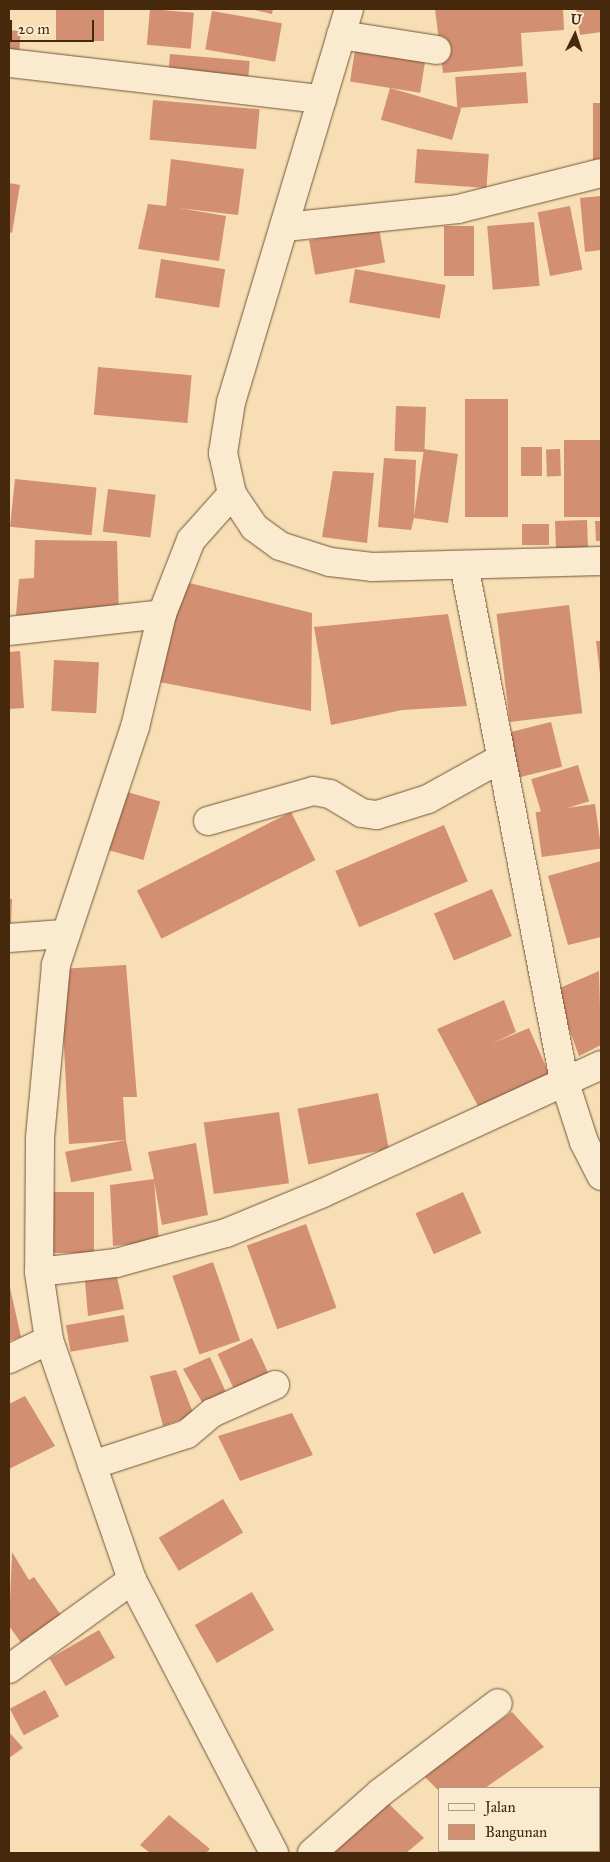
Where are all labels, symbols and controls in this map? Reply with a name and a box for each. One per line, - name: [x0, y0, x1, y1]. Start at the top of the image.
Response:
- scale bar: [12, 10, 96, 42]
- north arrow: [550, 10, 600, 60]
- text: U: [570, 11, 582, 28]
- text: 20 m: [18, 20, 50, 38]
- legend: [438, 1787, 600, 1852]
- text: Jalan: [485, 1798, 516, 1816]
- text: Bangunan: [485, 1823, 547, 1841]

